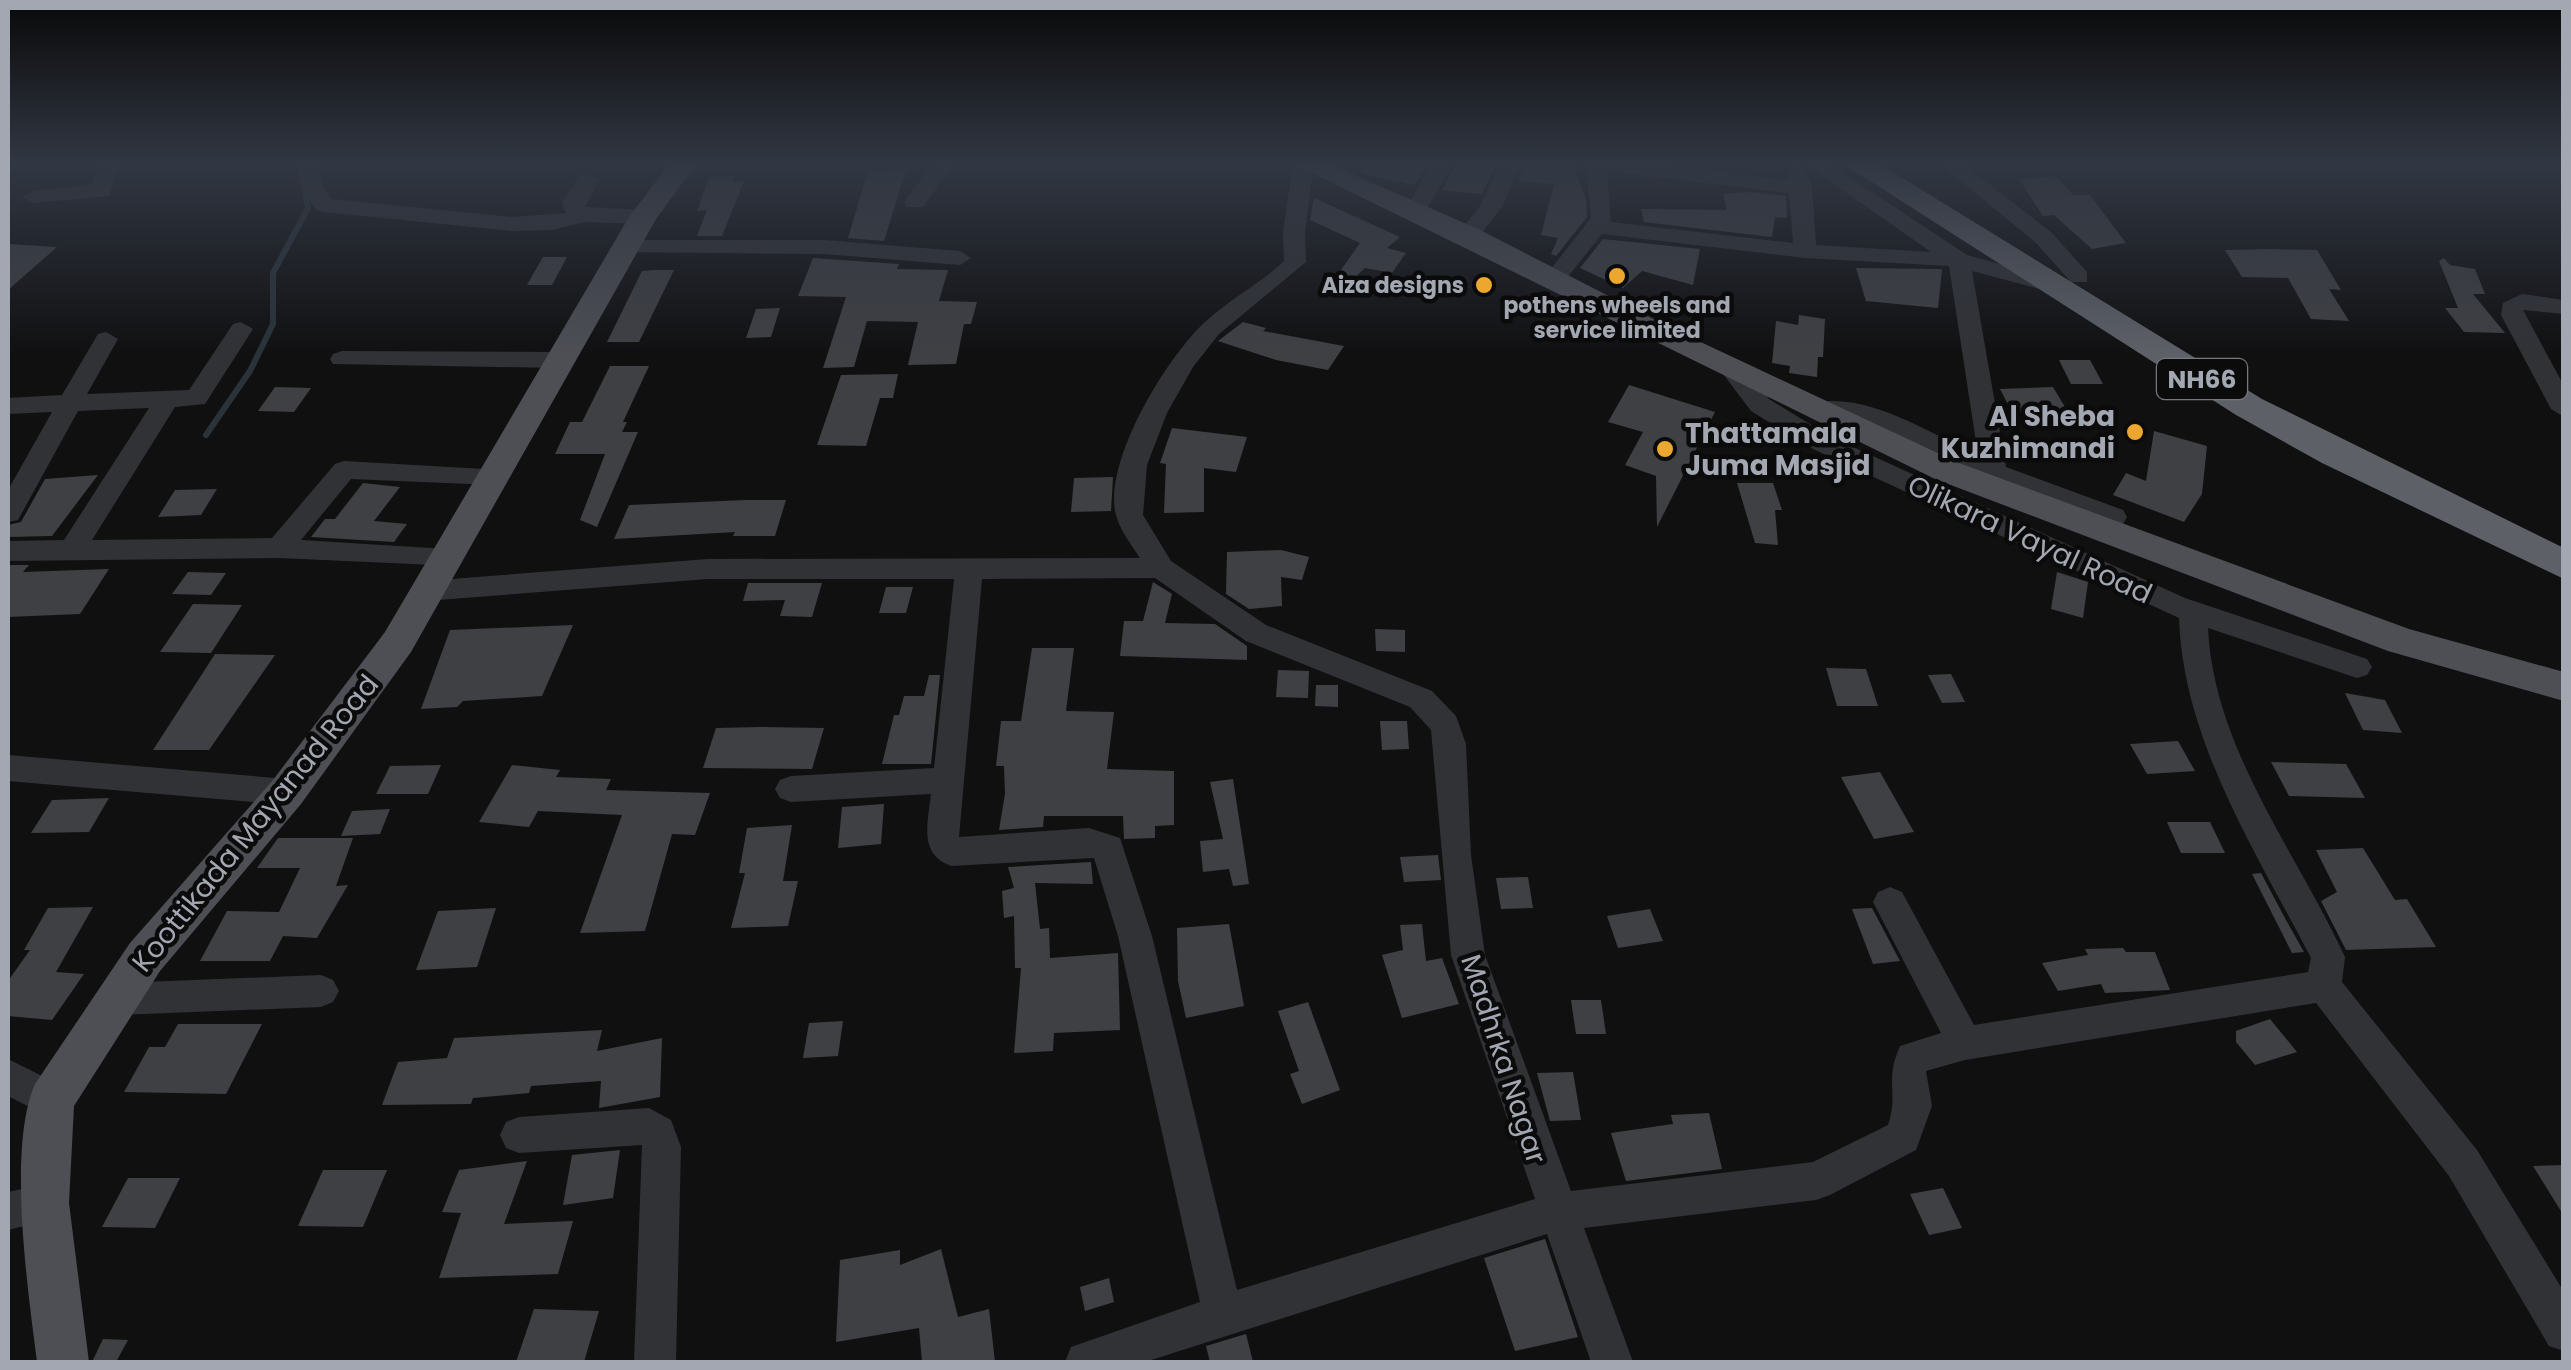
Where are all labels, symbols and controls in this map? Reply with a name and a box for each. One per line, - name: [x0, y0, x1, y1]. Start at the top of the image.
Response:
- marker: pothens wheels and service limited: [1606, 265, 1628, 287]
- place label: Aiza designs: [1321, 270, 1464, 301]
- marker: Aiza designs: [1473, 274, 1495, 296]
- place label: pothens wheels and service limited: [1503, 290, 1731, 346]
- road number: NH66: [2157, 359, 2247, 399]
- place label: Al Sheba Kuzhimandi: [1941, 397, 2115, 468]
- place label: Thattamala Juma Masjid: [1685, 414, 1871, 485]
- marker: Al Sheba Kuzhimandi: [2124, 421, 2146, 443]
- marker: Thattamala Juma Masjid: [1654, 438, 1676, 460]
- street label: Olikara Vayal Road: [1901, 466, 2158, 613]
- street label: Koottikada Mayanad Road: [123, 666, 388, 980]
- street label: Madhrka Nagar: [1451, 949, 1556, 1169]

